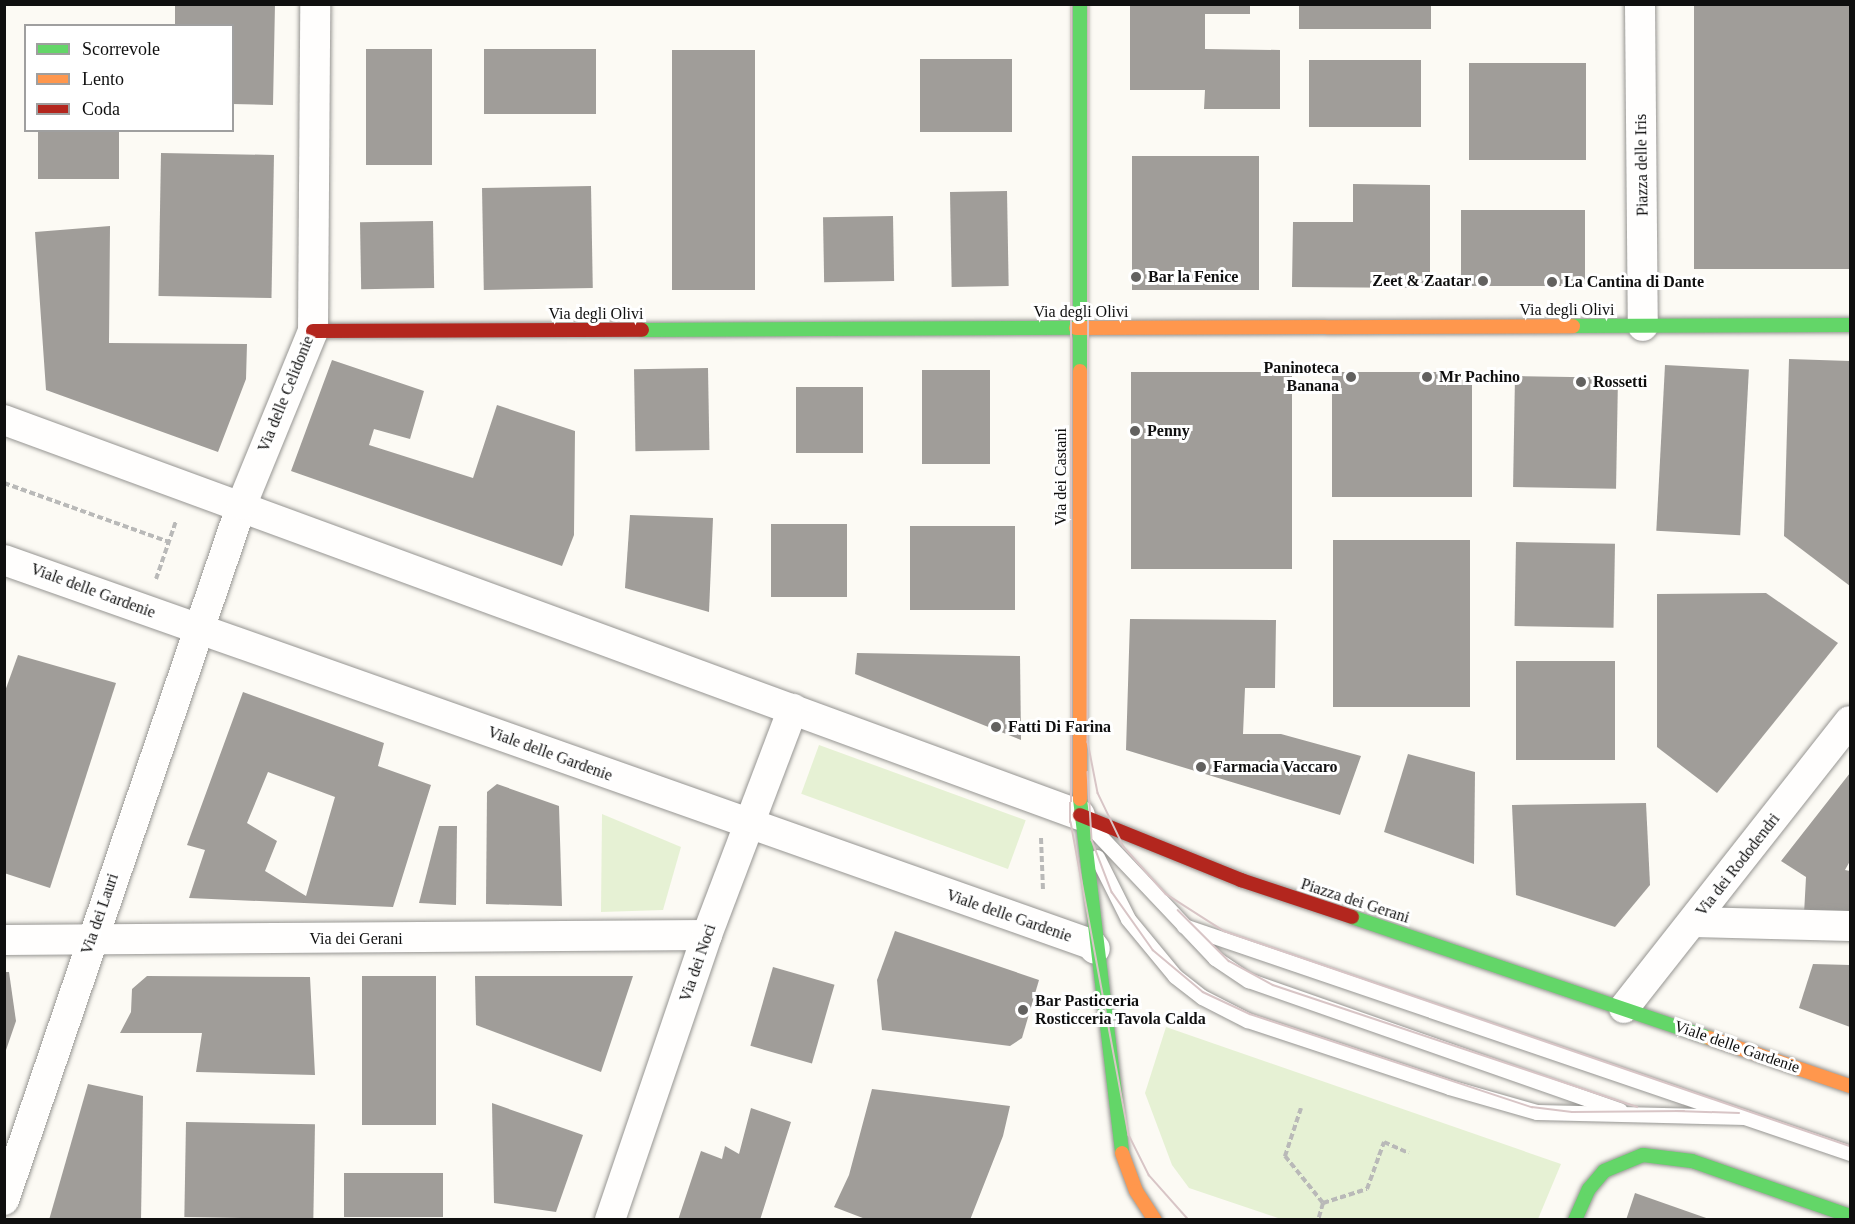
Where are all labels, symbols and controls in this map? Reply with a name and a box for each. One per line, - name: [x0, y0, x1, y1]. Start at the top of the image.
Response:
- legend: [24, 24, 234, 132]
- text: Scorrevole: [82, 39, 160, 59]
- text: Lento: [82, 69, 124, 89]
- text: Coda: [82, 99, 120, 119]
- street label: Piazza delle Iris: [1632, 114, 1652, 216]
- place label: Bar la Fenice: [1148, 267, 1239, 287]
- marker: Bar la Fenice: [1129, 270, 1143, 284]
- place label: Zeet & Zaatar: [1372, 271, 1471, 291]
- place label: La Cantina di Dante: [1564, 272, 1704, 292]
- marker: Zeet & Zaatar: [1476, 274, 1490, 288]
- marker: La Cantina di Dante: [1545, 275, 1559, 289]
- street label: Via degli Olivi: [1519, 300, 1615, 320]
- street label: Via degli Olivi: [1033, 302, 1129, 322]
- street label: Via degli Olivi: [548, 304, 644, 324]
- street label: Via delle Celidonie: [254, 333, 318, 455]
- place label: Paninoteca Banana: [1263, 358, 1339, 396]
- place label: Mr Pachino: [1439, 367, 1520, 387]
- marker: Paninoteca Banana: [1344, 370, 1358, 384]
- marker: Mr Pachino: [1420, 370, 1434, 384]
- place label: Rossetti: [1593, 372, 1647, 392]
- marker: Rossetti: [1574, 375, 1588, 389]
- place label: Penny: [1147, 421, 1190, 441]
- marker: Penny: [1128, 424, 1142, 438]
- street label: Via dei Castani: [1051, 428, 1071, 526]
- street label: Viale delle Gardenie: [28, 560, 158, 622]
- place label: Fatti Di Farina: [1008, 717, 1111, 737]
- marker: Fatti Di Farina: [989, 720, 1003, 734]
- street label: Viale delle Gardenie: [485, 723, 615, 785]
- place label: Farmacia Vaccaro: [1213, 757, 1338, 777]
- marker: Farmacia Vaccaro: [1194, 760, 1208, 774]
- street label: Via dei Rododendri: [1692, 810, 1784, 920]
- street label: Via dei Lauri: [77, 871, 123, 957]
- street label: Piazza dei Gerani: [1298, 874, 1412, 928]
- street label: Viale delle Gardenie: [944, 886, 1074, 946]
- street label: Via dei Noci: [676, 922, 720, 1004]
- street label: Via dei Gerani: [309, 929, 403, 949]
- place label: Bar Pasticceria Rosticceria Tavola Calda: [1035, 991, 1206, 1029]
- marker: Bar Pasticceria Rosticceria Tavola Calda: [1016, 1003, 1030, 1017]
- street label: Viale delle Gardenie: [1672, 1017, 1802, 1077]

